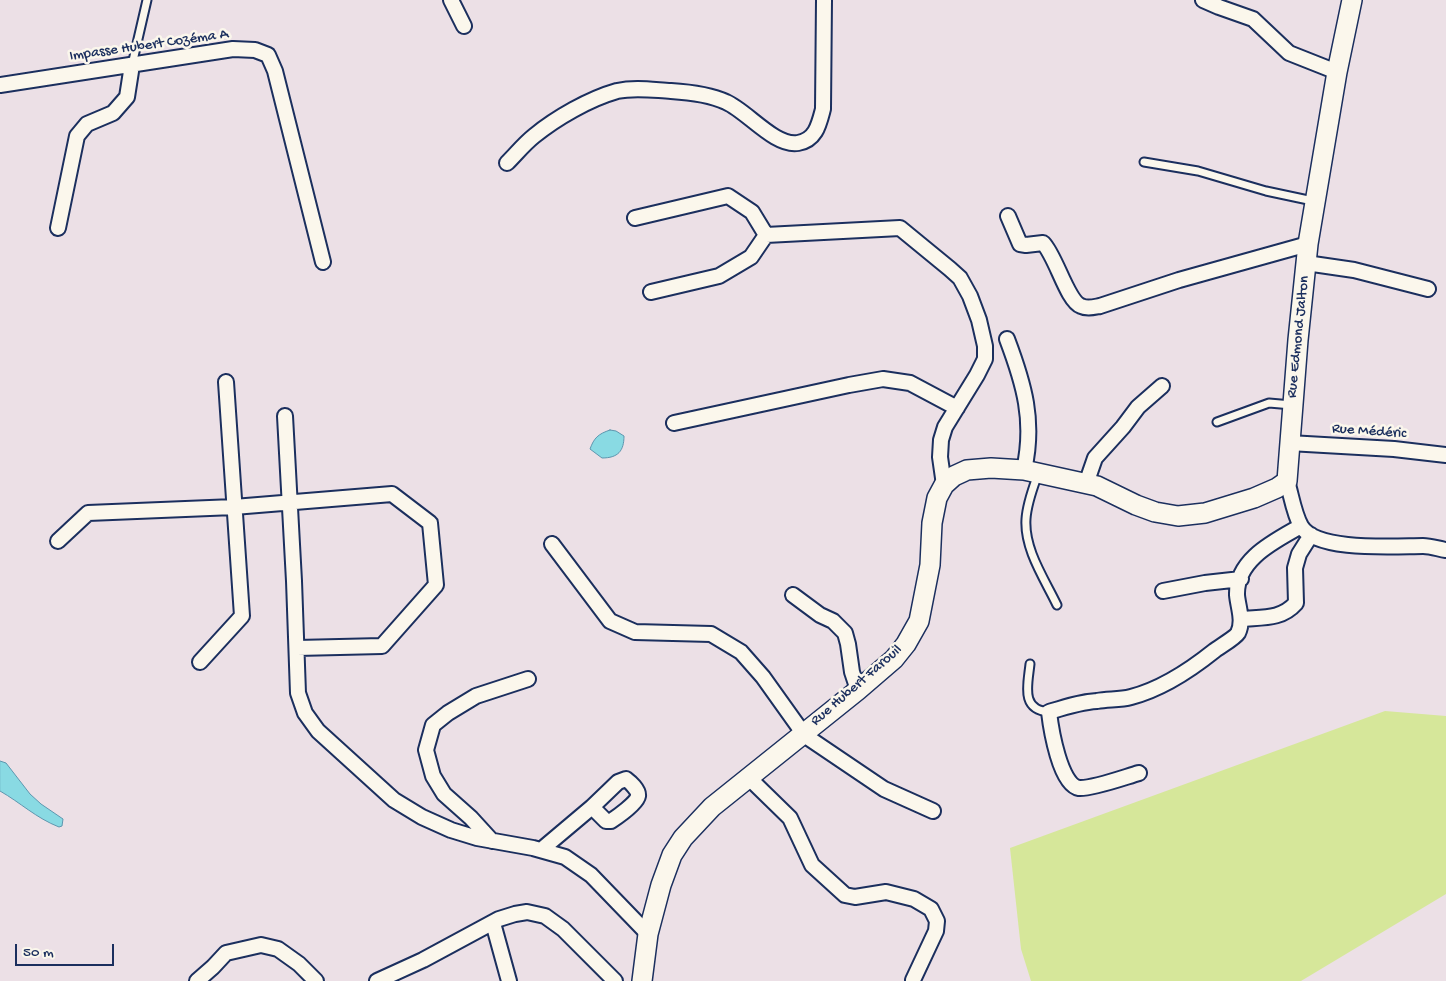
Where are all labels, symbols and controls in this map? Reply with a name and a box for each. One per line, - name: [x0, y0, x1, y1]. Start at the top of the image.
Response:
- street label: Impasse Hubert Cozéma A: [68, 26, 230, 66]
- street label: Rue Edmond Jalton: [1284, 275, 1314, 399]
- street label: Rue Médéric: [1331, 420, 1407, 444]
- street label: Rue Hubert Farouil: [808, 641, 906, 731]
- scale bar: [18, 934, 116, 966]
- text: 50 m: [23, 944, 54, 962]

